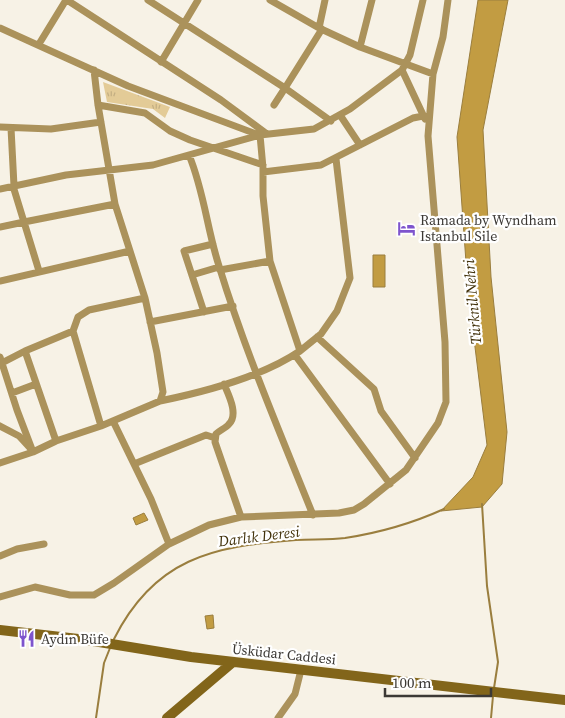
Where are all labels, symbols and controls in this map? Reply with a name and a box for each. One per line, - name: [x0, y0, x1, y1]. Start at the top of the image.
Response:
- place label: Ramada by Wyndham Istanbul Sile: [420, 210, 557, 246]
- hotel icon: Ramada by Wyndham Istanbul Sile: [396, 218, 416, 238]
- water label: Türknil Nehri: [458, 258, 486, 345]
- water label: Darlık Deresi: [216, 521, 301, 552]
- restaurant icon: Aydın Büfe: [17, 629, 37, 649]
- place label: Aydın Büfe: [41, 629, 109, 649]
- street label: Üsküdar Caddesi: [231, 639, 337, 669]
- scale bar: [385, 666, 491, 698]
- text: 100 m: [392, 672, 432, 693]

